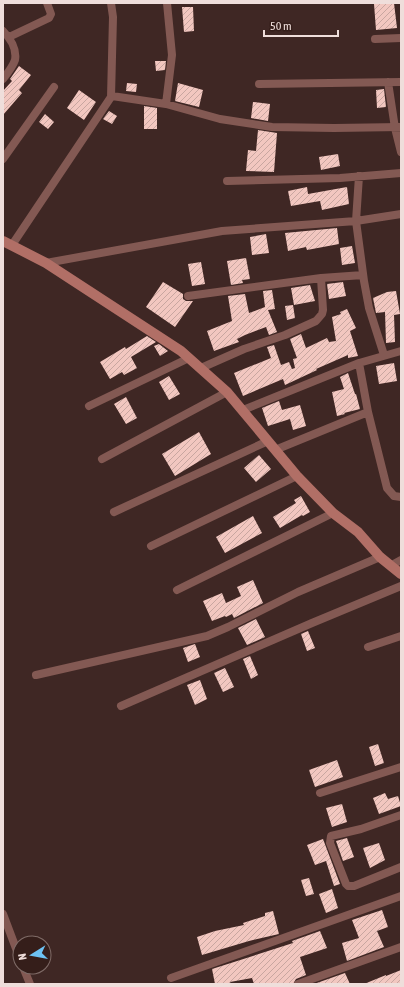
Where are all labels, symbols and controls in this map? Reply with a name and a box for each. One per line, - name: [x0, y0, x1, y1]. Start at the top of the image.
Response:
- scale bar: [264, 12, 338, 38]
- text: 50 m: [270, 19, 292, 33]
- north arrow: [12, 935, 52, 975]
- text: N: [16, 953, 29, 961]

